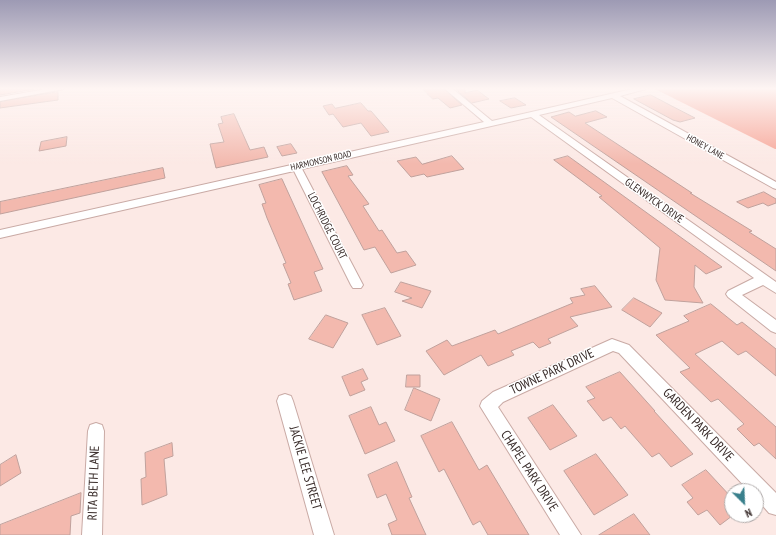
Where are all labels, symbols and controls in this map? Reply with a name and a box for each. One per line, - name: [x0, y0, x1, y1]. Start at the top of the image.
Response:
- street label: HONEY LANE: [684, 132, 726, 162]
- street label: HARMONSON ROAD: [289, 149, 353, 173]
- street label: GLENWYCK DRIVE: [622, 176, 686, 226]
- street label: LOCHRIDGE COURT: [304, 190, 350, 262]
- street label: TOWNE PARK DRIVE: [508, 346, 596, 398]
- street label: GARDEN PARK DRIVE: [659, 385, 737, 465]
- street label: JACKIE LEE STREET: [286, 424, 324, 512]
- street label: CHAPEL PARK DRIVE: [497, 428, 561, 514]
- street label: RITA BETH LANE: [85, 445, 103, 521]
- north arrow: [724, 483, 764, 523]
- text: N: [743, 505, 754, 521]

